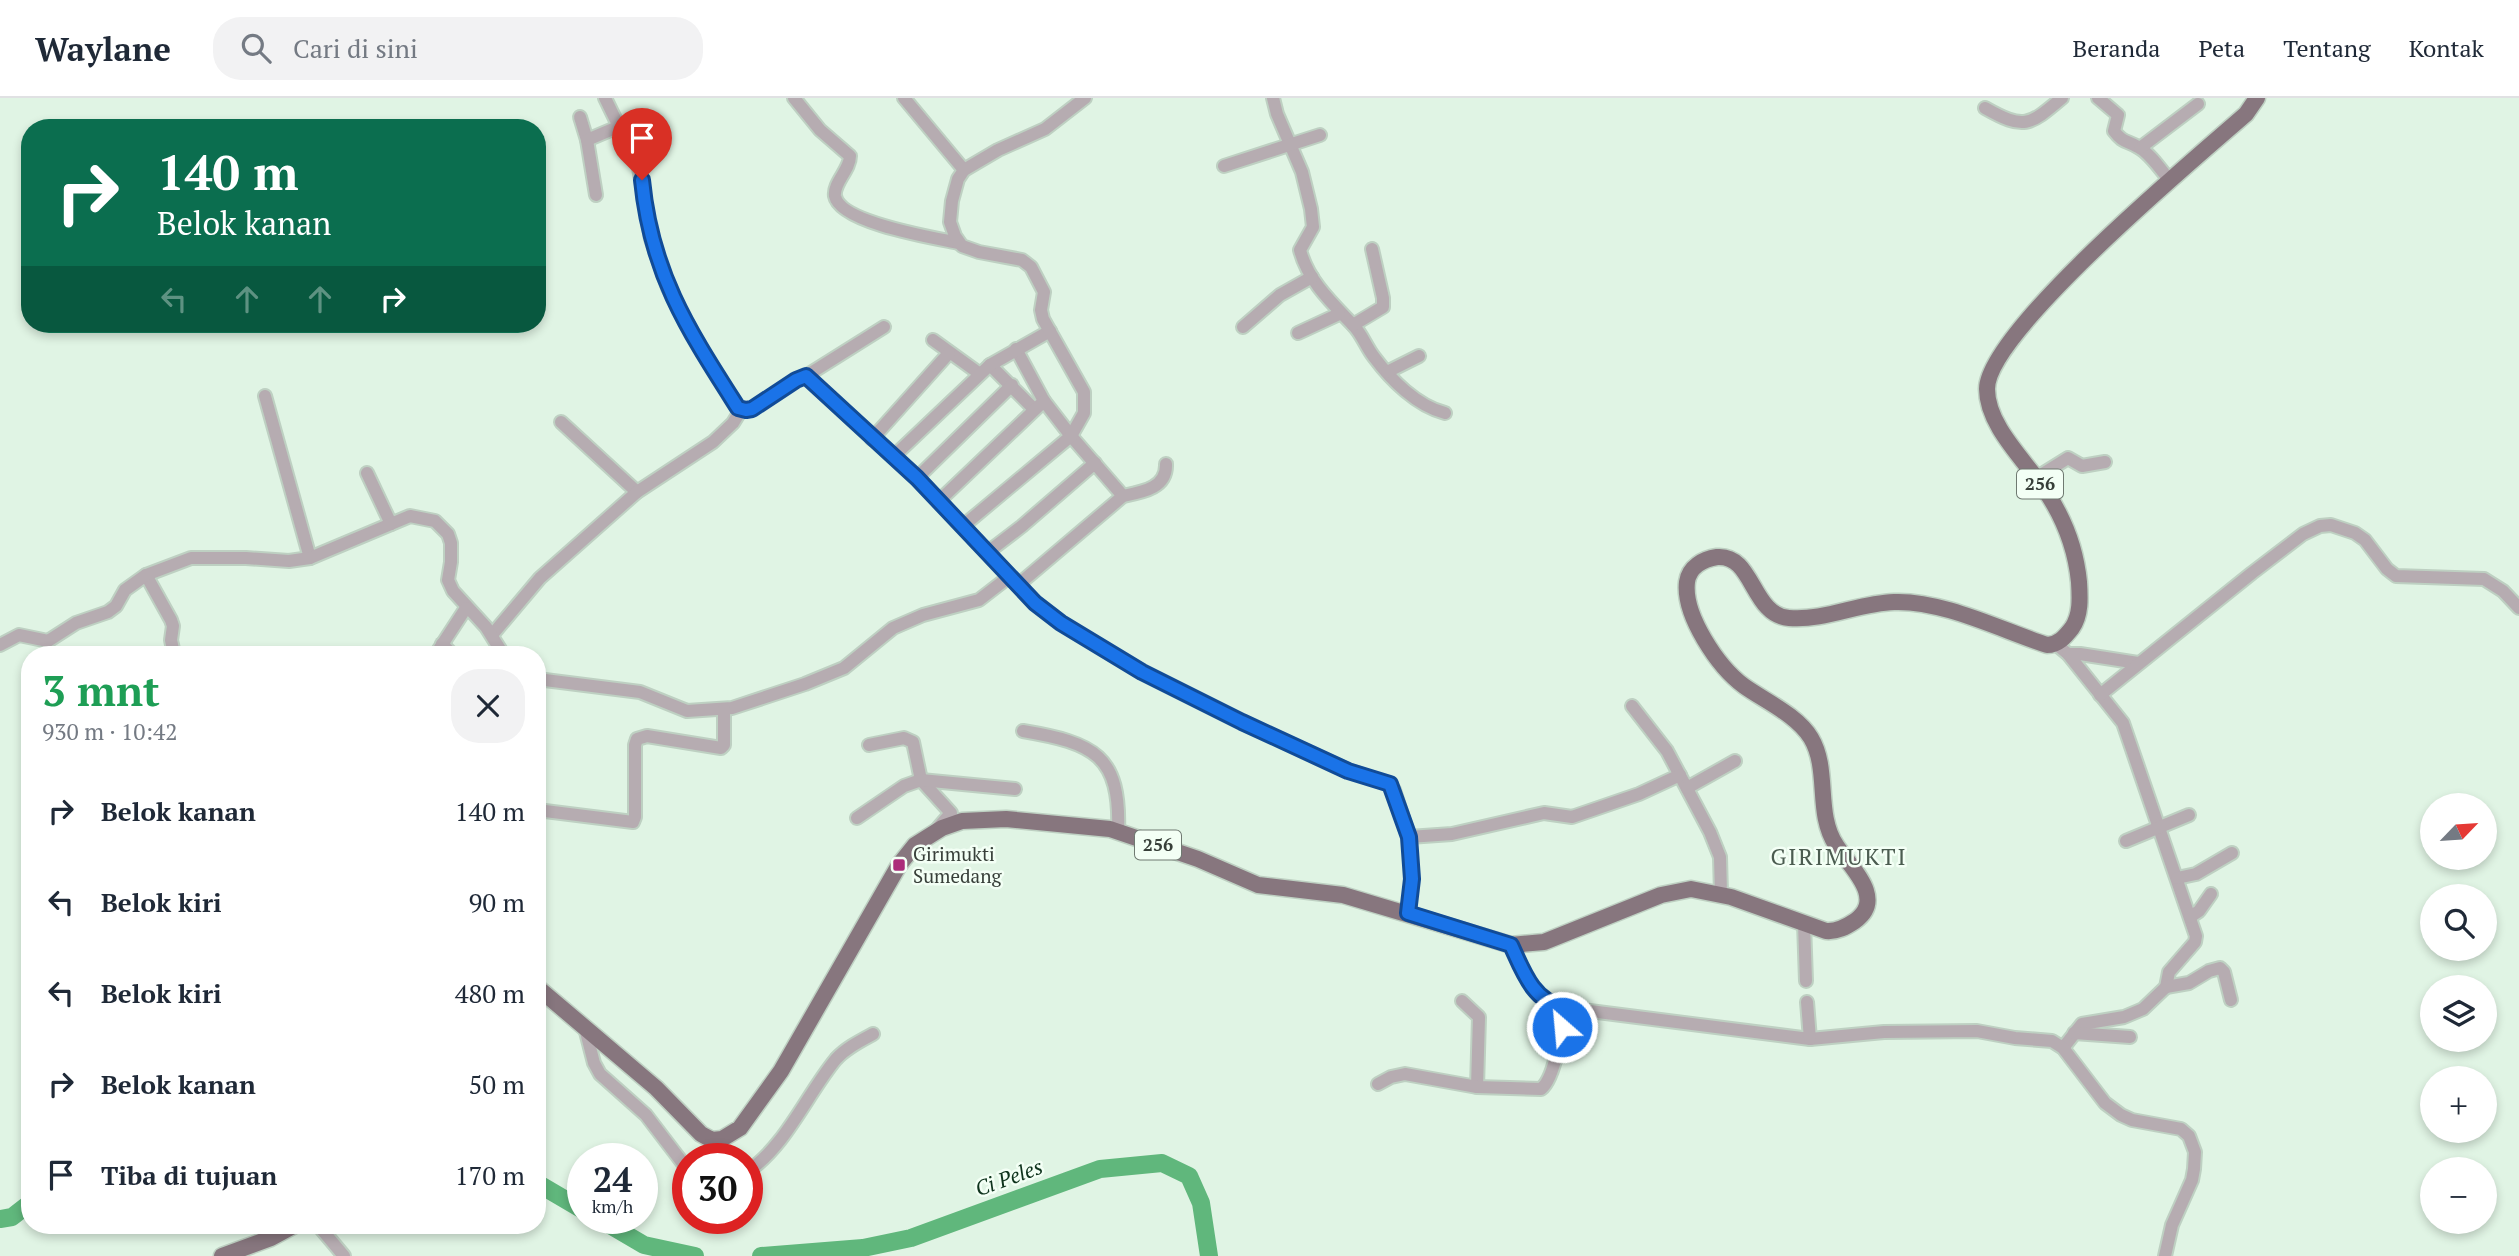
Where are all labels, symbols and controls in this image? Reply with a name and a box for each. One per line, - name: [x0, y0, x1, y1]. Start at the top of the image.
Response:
- search box: [213, 17, 703, 80]
- text: Waylane: [35, 27, 171, 70]
- icon: search: [237, 29, 275, 67]
- text: Cari di sini: [293, 31, 418, 65]
- text: Beranda: [2073, 32, 2160, 64]
- text: Peta: [2198, 32, 2245, 64]
- text: Tentang: [2283, 32, 2371, 64]
- text: Kontak: [2409, 32, 2484, 64]
- pin: [612, 108, 672, 180]
- icon: arrive: [623, 119, 661, 157]
- text: 140 m: [157, 139, 299, 204]
- icon: right: [42, 147, 133, 238]
- text: Belok kanan: [157, 202, 331, 244]
- icon: left: [155, 280, 193, 318]
- icon: ahead: [228, 280, 266, 318]
- icon: ahead: [301, 280, 339, 318]
- icon: right: [374, 280, 412, 318]
- road number: 256: [2017, 470, 2063, 498]
- text: 3 mnt: [42, 662, 160, 718]
- button: close: [451, 669, 525, 743]
- text: 930 m · 10:42: [42, 716, 177, 747]
- icon: right: [42, 792, 80, 830]
- north arrow: [2420, 793, 2497, 870]
- map controls: [2420, 793, 2497, 1234]
- text: Belok kanan: [101, 794, 256, 828]
- text: 140 m: [455, 794, 525, 828]
- road number: 256: [1135, 830, 1181, 860]
- place label: Girimukti Sumedang: [913, 841, 1002, 888]
- district label: GIRIMUKTI: [1770, 841, 1908, 872]
- marker: Girimukti Sumedang: [891, 857, 907, 873]
- icon: left: [42, 883, 80, 921]
- button: search: [2420, 884, 2497, 961]
- text: Belok kiri: [101, 885, 222, 919]
- text: 90 m: [469, 885, 525, 919]
- icon: left: [42, 974, 80, 1012]
- button: layers: [2420, 975, 2497, 1052]
- text: Belok kiri: [101, 976, 222, 1010]
- text: 480 m: [455, 976, 525, 1010]
- position arrow: [1525, 990, 1599, 1064]
- icon: right: [42, 1065, 80, 1103]
- button: +: [2420, 1066, 2497, 1143]
- text: Belok kanan: [101, 1067, 256, 1101]
- text: 50 m: [469, 1067, 525, 1101]
- speed limit sign: 30: [672, 1143, 763, 1234]
- water label: Ci Peles: [971, 1152, 1047, 1202]
- icon: arrive: [42, 1156, 80, 1194]
- text: 24: [593, 1156, 632, 1202]
- button: −: [2420, 1157, 2497, 1234]
- text: Tiba di tujuan: [101, 1158, 277, 1192]
- text: 170 m: [455, 1158, 525, 1192]
- text: km/h: [592, 1194, 633, 1218]

